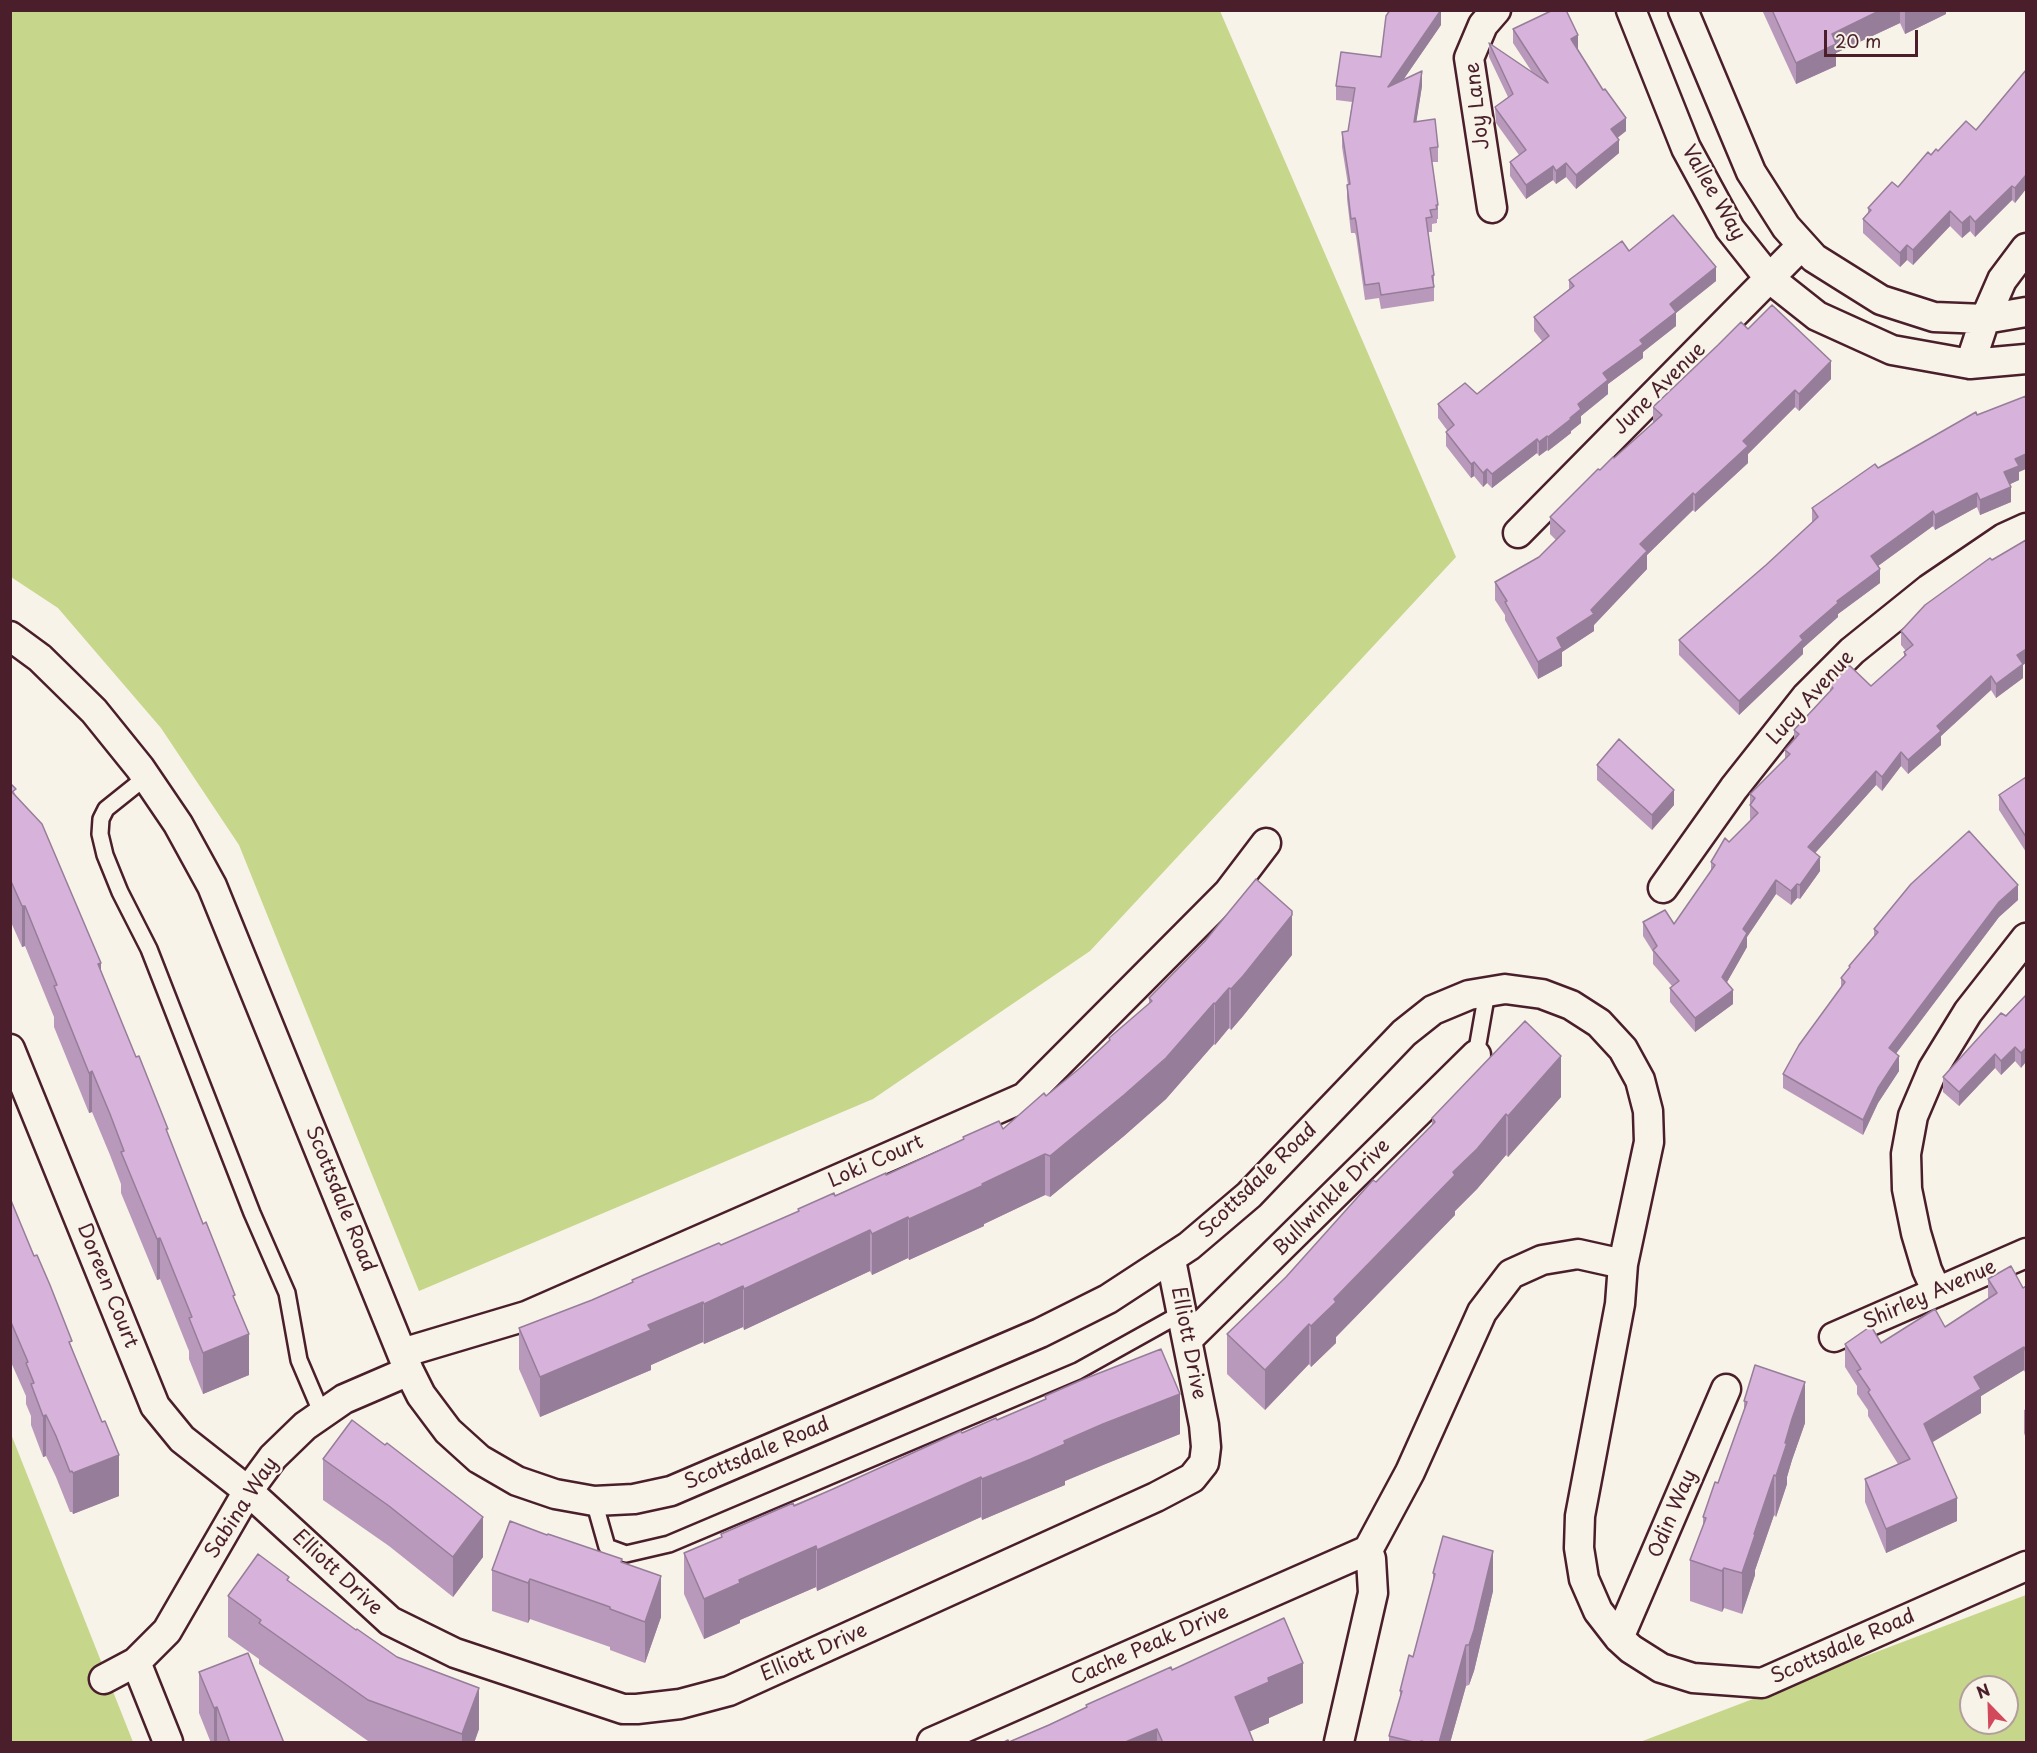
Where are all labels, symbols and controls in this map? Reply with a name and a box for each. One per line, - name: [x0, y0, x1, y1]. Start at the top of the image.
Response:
- scale bar: [1827, 18, 1922, 56]
- text: 20 m: [1835, 27, 1881, 54]
- street label: Joy Lane: [1461, 61, 1495, 151]
- street label: Vallee Way: [1676, 141, 1750, 245]
- street label: June Avenue: [1609, 338, 1711, 440]
- street label: Lucy Avenue: [1762, 646, 1860, 750]
- street label: Scottsdale Road: [1194, 1118, 1322, 1244]
- street label: Scottsdale Road: [300, 1122, 380, 1276]
- street label: Loki Court: [825, 1130, 927, 1194]
- street label: Bullwinkle Drive: [1268, 1134, 1396, 1262]
- street label: Doreen Court: [71, 1220, 143, 1352]
- street label: Shirley Avenue: [1860, 1255, 2000, 1335]
- street label: Elliott Drive: [1165, 1285, 1211, 1401]
- street label: Scottsdale Road: [681, 1413, 833, 1495]
- street label: Sabina Way: [200, 1453, 284, 1563]
- street label: Odin Way: [1644, 1466, 1702, 1562]
- street label: Elliott Drive: [287, 1525, 387, 1621]
- street label: Cache Peak Drive: [1067, 1600, 1233, 1692]
- street label: Scottsdale Road: [1767, 1604, 1919, 1690]
- street label: Elliott Drive: [757, 1619, 871, 1687]
- north arrow: [1959, 1675, 2019, 1735]
- text: N: [1972, 1677, 1993, 1704]

